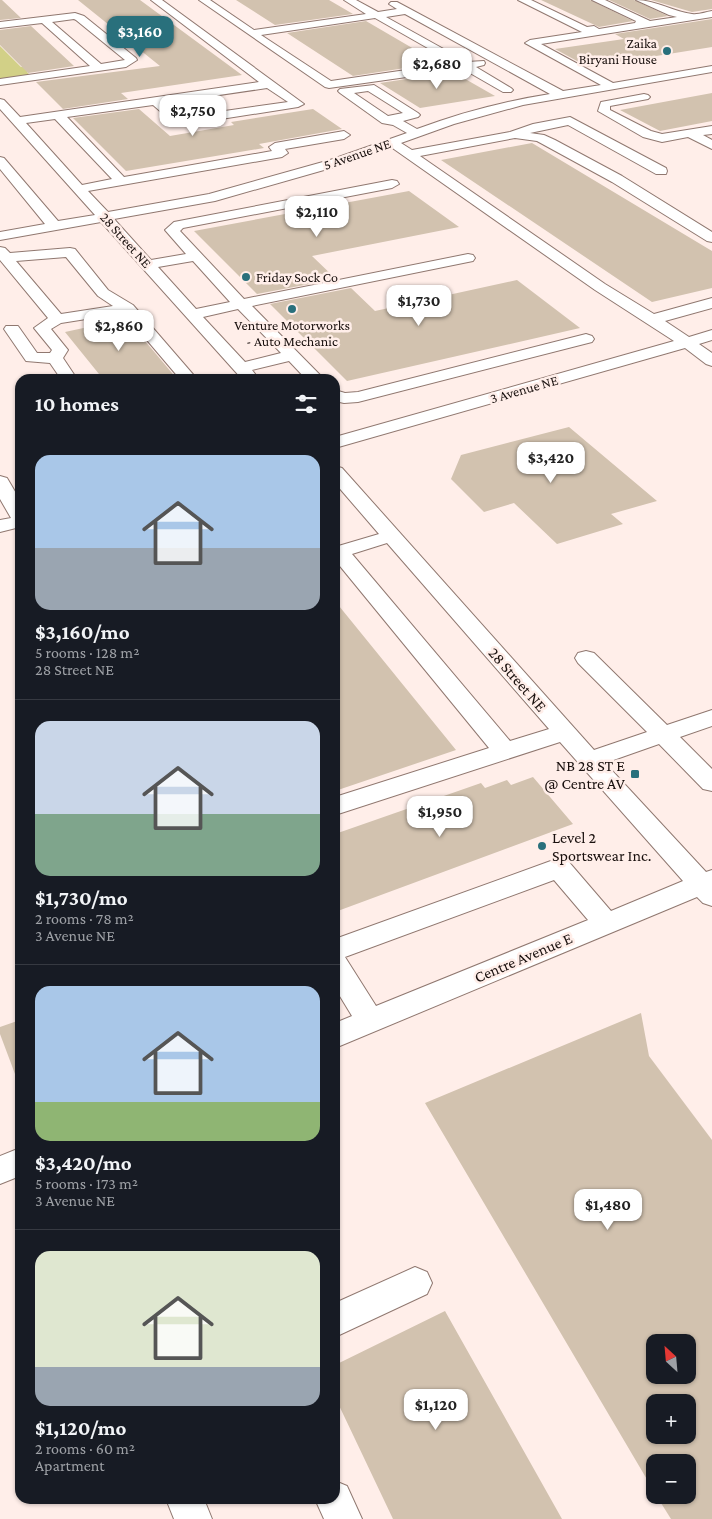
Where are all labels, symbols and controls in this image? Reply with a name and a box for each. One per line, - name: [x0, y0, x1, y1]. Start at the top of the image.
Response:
- pin: $3,160: [99, 15, 181, 58]
- text: $3,160: [118, 23, 162, 40]
- place label: Zaika Biryani House: [579, 35, 658, 67]
- marker: Zaika Biryani House: [661, 45, 673, 57]
- pin: $2,680: [396, 48, 478, 90]
- text: $2,680: [413, 55, 461, 72]
- pin: $2,750: [152, 94, 234, 137]
- text: $2,750: [170, 102, 216, 119]
- street label: 5 Avenue NE: [321, 135, 393, 173]
- pin: $2,110: [276, 196, 358, 238]
- text: $2,110: [296, 203, 338, 220]
- street label: 28 Street NE: [97, 209, 155, 271]
- place label: Friday Sock Co: [256, 269, 338, 285]
- marker: Friday Sock Co: [240, 271, 252, 283]
- pin: $1,730: [378, 284, 460, 327]
- text: $1,730: [397, 292, 441, 309]
- marker: Venture Motorworks - Auto Mechanic: [286, 303, 298, 315]
- pin: $2,860: [78, 310, 160, 352]
- text: $2,860: [95, 317, 143, 334]
- place label: Venture Motorworks - Auto Mechanic: [234, 317, 350, 349]
- street label: 3 Avenue NE: [488, 372, 560, 406]
- icon: filters: [292, 390, 320, 418]
- text: 10 homes: [35, 392, 119, 416]
- pin: $3,420: [510, 442, 592, 484]
- text: $3,420: [528, 449, 574, 466]
- icon: home: [133, 488, 223, 578]
- text: $3,160/mo: [35, 620, 130, 644]
- text: 5 rooms · 128 m²: [35, 644, 139, 661]
- street label: 28 Street NE: [485, 644, 550, 715]
- text: 28 Street NE: [35, 661, 114, 678]
- icon: home: [133, 753, 223, 843]
- place label: NB 28 ST E @ Centre AV: [544, 757, 626, 793]
- marker: NB 28 ST E @ Centre AV: [629, 768, 641, 780]
- pin: $1,950: [399, 796, 481, 838]
- text: $1,950: [418, 803, 462, 820]
- place label: Level 2 Sportswear Inc.: [552, 829, 651, 865]
- marker: Level 2 Sportswear Inc.: [536, 840, 548, 852]
- text: $1,730/mo: [35, 886, 128, 910]
- text: 2 rooms · 78 m²: [35, 910, 134, 927]
- text: 3 Avenue NE: [35, 927, 115, 944]
- street label: Centre Avenue E: [472, 929, 575, 986]
- icon: home: [133, 1018, 223, 1108]
- text: $3,420/mo: [35, 1151, 132, 1175]
- text: 5 rooms · 173 m²: [35, 1175, 138, 1192]
- pin: $1,480: [567, 1188, 649, 1231]
- text: 3 Avenue NE: [35, 1192, 115, 1209]
- text: $1,480: [585, 1196, 631, 1213]
- icon: home: [133, 1283, 223, 1373]
- north arrow: [646, 1334, 696, 1384]
- map controls: [646, 1334, 696, 1504]
- pin: $1,120: [395, 1388, 477, 1431]
- button: +: [646, 1394, 696, 1444]
- text: $1,120: [415, 1396, 457, 1413]
- text: $1,120/mo: [35, 1416, 127, 1440]
- text: 2 rooms · 60 m²: [35, 1440, 135, 1457]
- button: −: [646, 1454, 696, 1504]
- text: Apartment: [35, 1457, 105, 1474]

